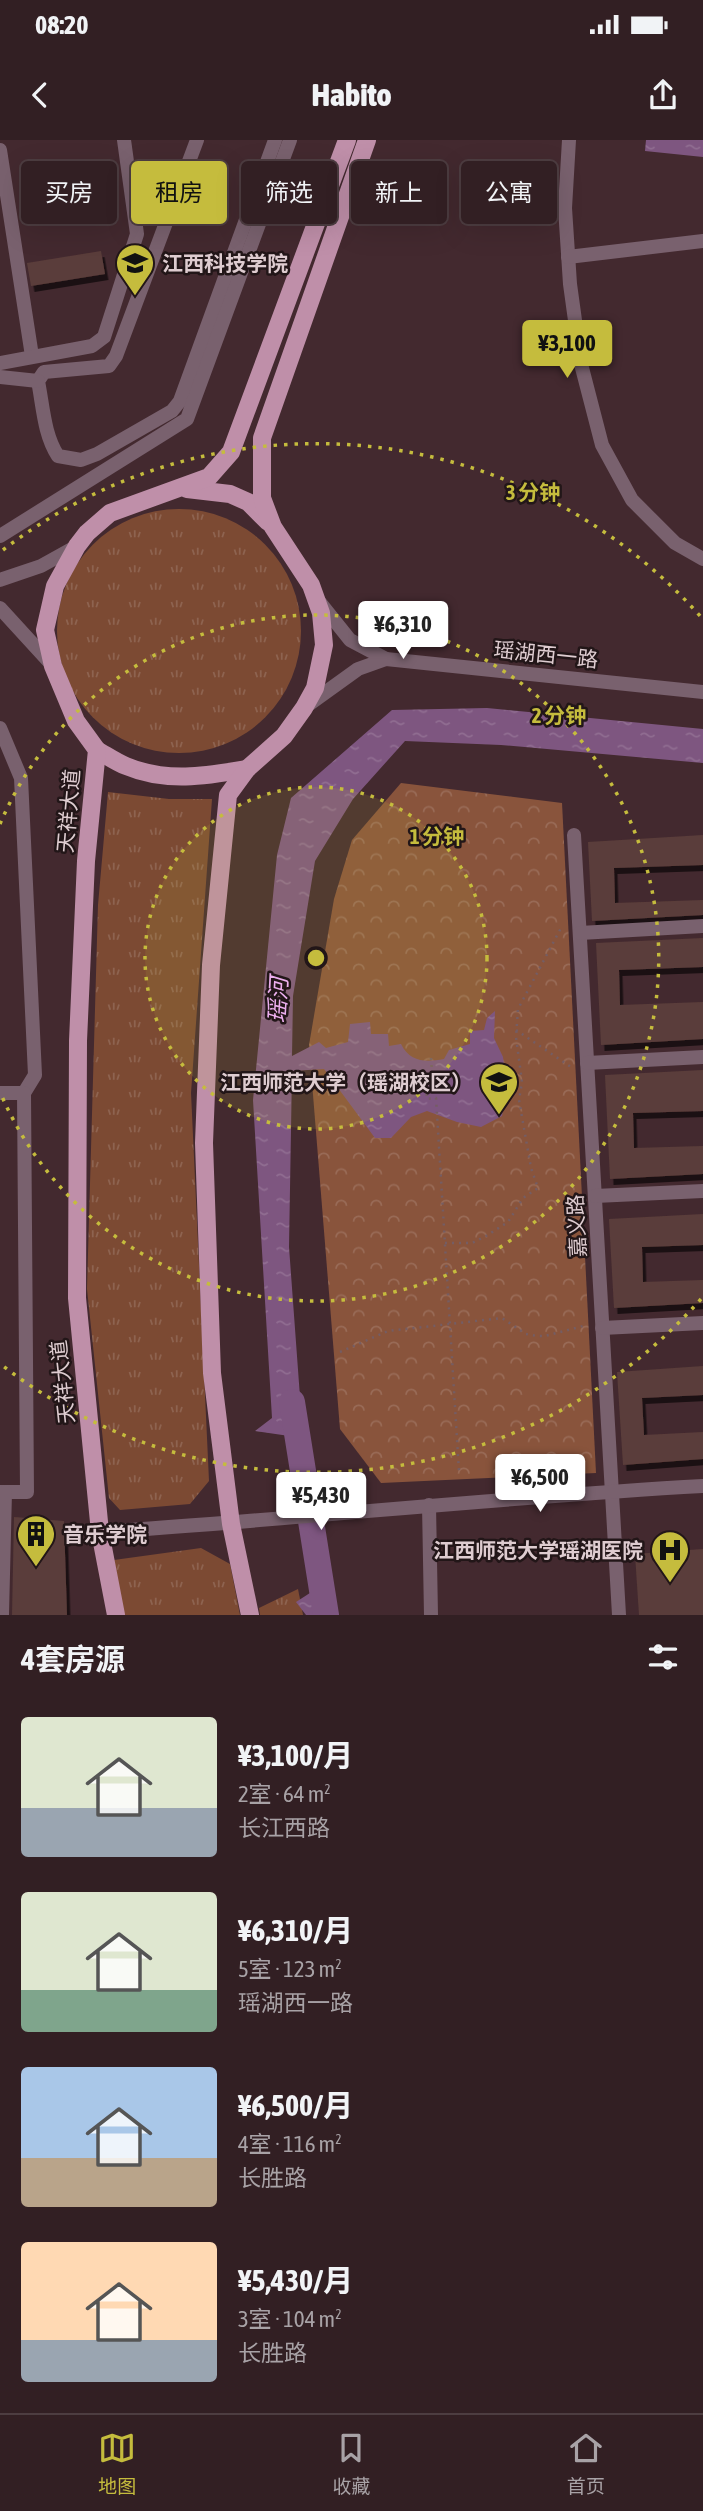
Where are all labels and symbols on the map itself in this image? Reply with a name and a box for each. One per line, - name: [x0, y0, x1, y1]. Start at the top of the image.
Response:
- school or university icon: 江西科技学院: [114, 242, 156, 297]
- place label: 江西科技学院: [162, 251, 288, 275]
- pin: ¥3,100: [510, 320, 624, 380]
- text: 3 分钟: [506, 480, 560, 504]
- pin: ¥6,310: [346, 602, 460, 661]
- street label: 瑶湖西一路: [493, 637, 599, 671]
- text: 2 分钟: [532, 703, 586, 727]
- street label: 天祥大道: [52, 768, 84, 854]
- text: 1 分钟: [410, 824, 464, 848]
- centre of rings: [304, 946, 328, 970]
- water label: 瑶河: [264, 972, 292, 1024]
- school or university icon: 江西师范大学（瑶湖校区）: [478, 1061, 520, 1116]
- place label: 江西师范大学（瑶湖校区）: [220, 1070, 472, 1094]
- street label: 嘉义路: [562, 1194, 590, 1258]
- street label: 天祥大道: [46, 1339, 78, 1425]
- pin: ¥6,500: [483, 1454, 597, 1514]
- pin: ¥5,430: [264, 1472, 378, 1532]
- building icon: 音乐学院: [15, 1513, 57, 1568]
- place label: 音乐学院: [63, 1522, 147, 1546]
- hospital icon: 江西师范大学瑶湖医院: [649, 1529, 691, 1584]
- place label: 江西师范大学瑶湖医院: [433, 1538, 643, 1562]

